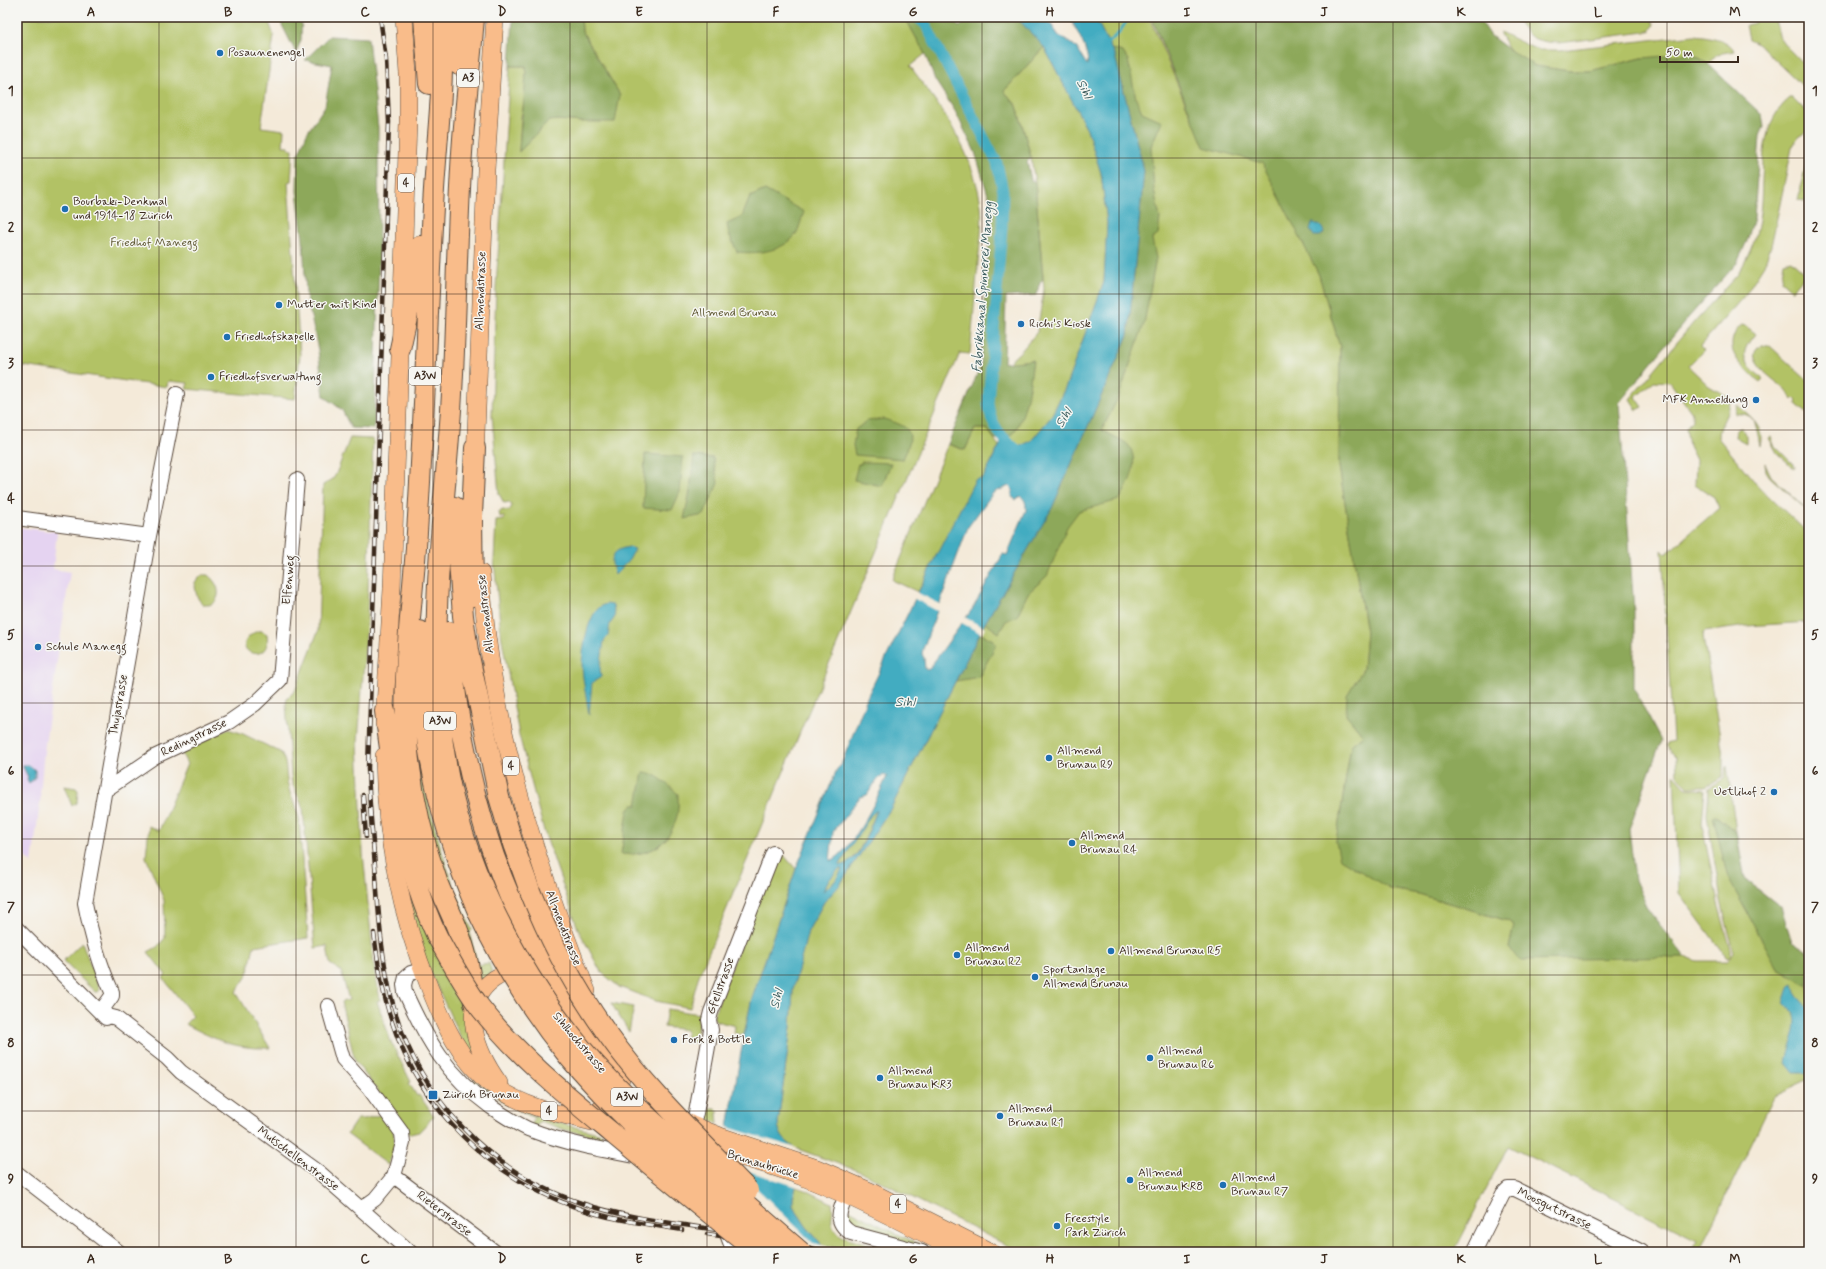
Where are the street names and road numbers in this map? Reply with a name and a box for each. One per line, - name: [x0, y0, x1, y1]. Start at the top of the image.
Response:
- road number: A3: [457, 69, 479, 87]
- road number: 4: [398, 174, 414, 192]
- street label: Allmendstrasse: [472, 251, 490, 331]
- road number: A3W: [409, 367, 441, 385]
- street label: Elfenweg: [279, 554, 300, 606]
- street label: Allmendstrasse: [474, 574, 498, 654]
- street label: Thujastrasse: [106, 673, 132, 737]
- road number: A3W: [424, 712, 456, 730]
- street label: Redingstrasse: [158, 715, 230, 761]
- road number: 4: [503, 757, 519, 775]
- street label: Allmendstrasse: [541, 888, 585, 968]
- street label: Gfellstrasse: [703, 955, 739, 1017]
- street label: Sihlhochstrasse: [549, 1009, 609, 1077]
- road number: A3W: [611, 1088, 643, 1106]
- road number: 4: [541, 1102, 557, 1120]
- street label: Mutschellenstrasse: [254, 1123, 342, 1195]
- street label: Brunaubrücke: [725, 1147, 801, 1183]
- street label: Moosgutstrasse: [1514, 1184, 1594, 1234]
- street label: Rieterstrasse: [413, 1187, 475, 1241]
- road number: 4: [890, 1195, 906, 1213]

